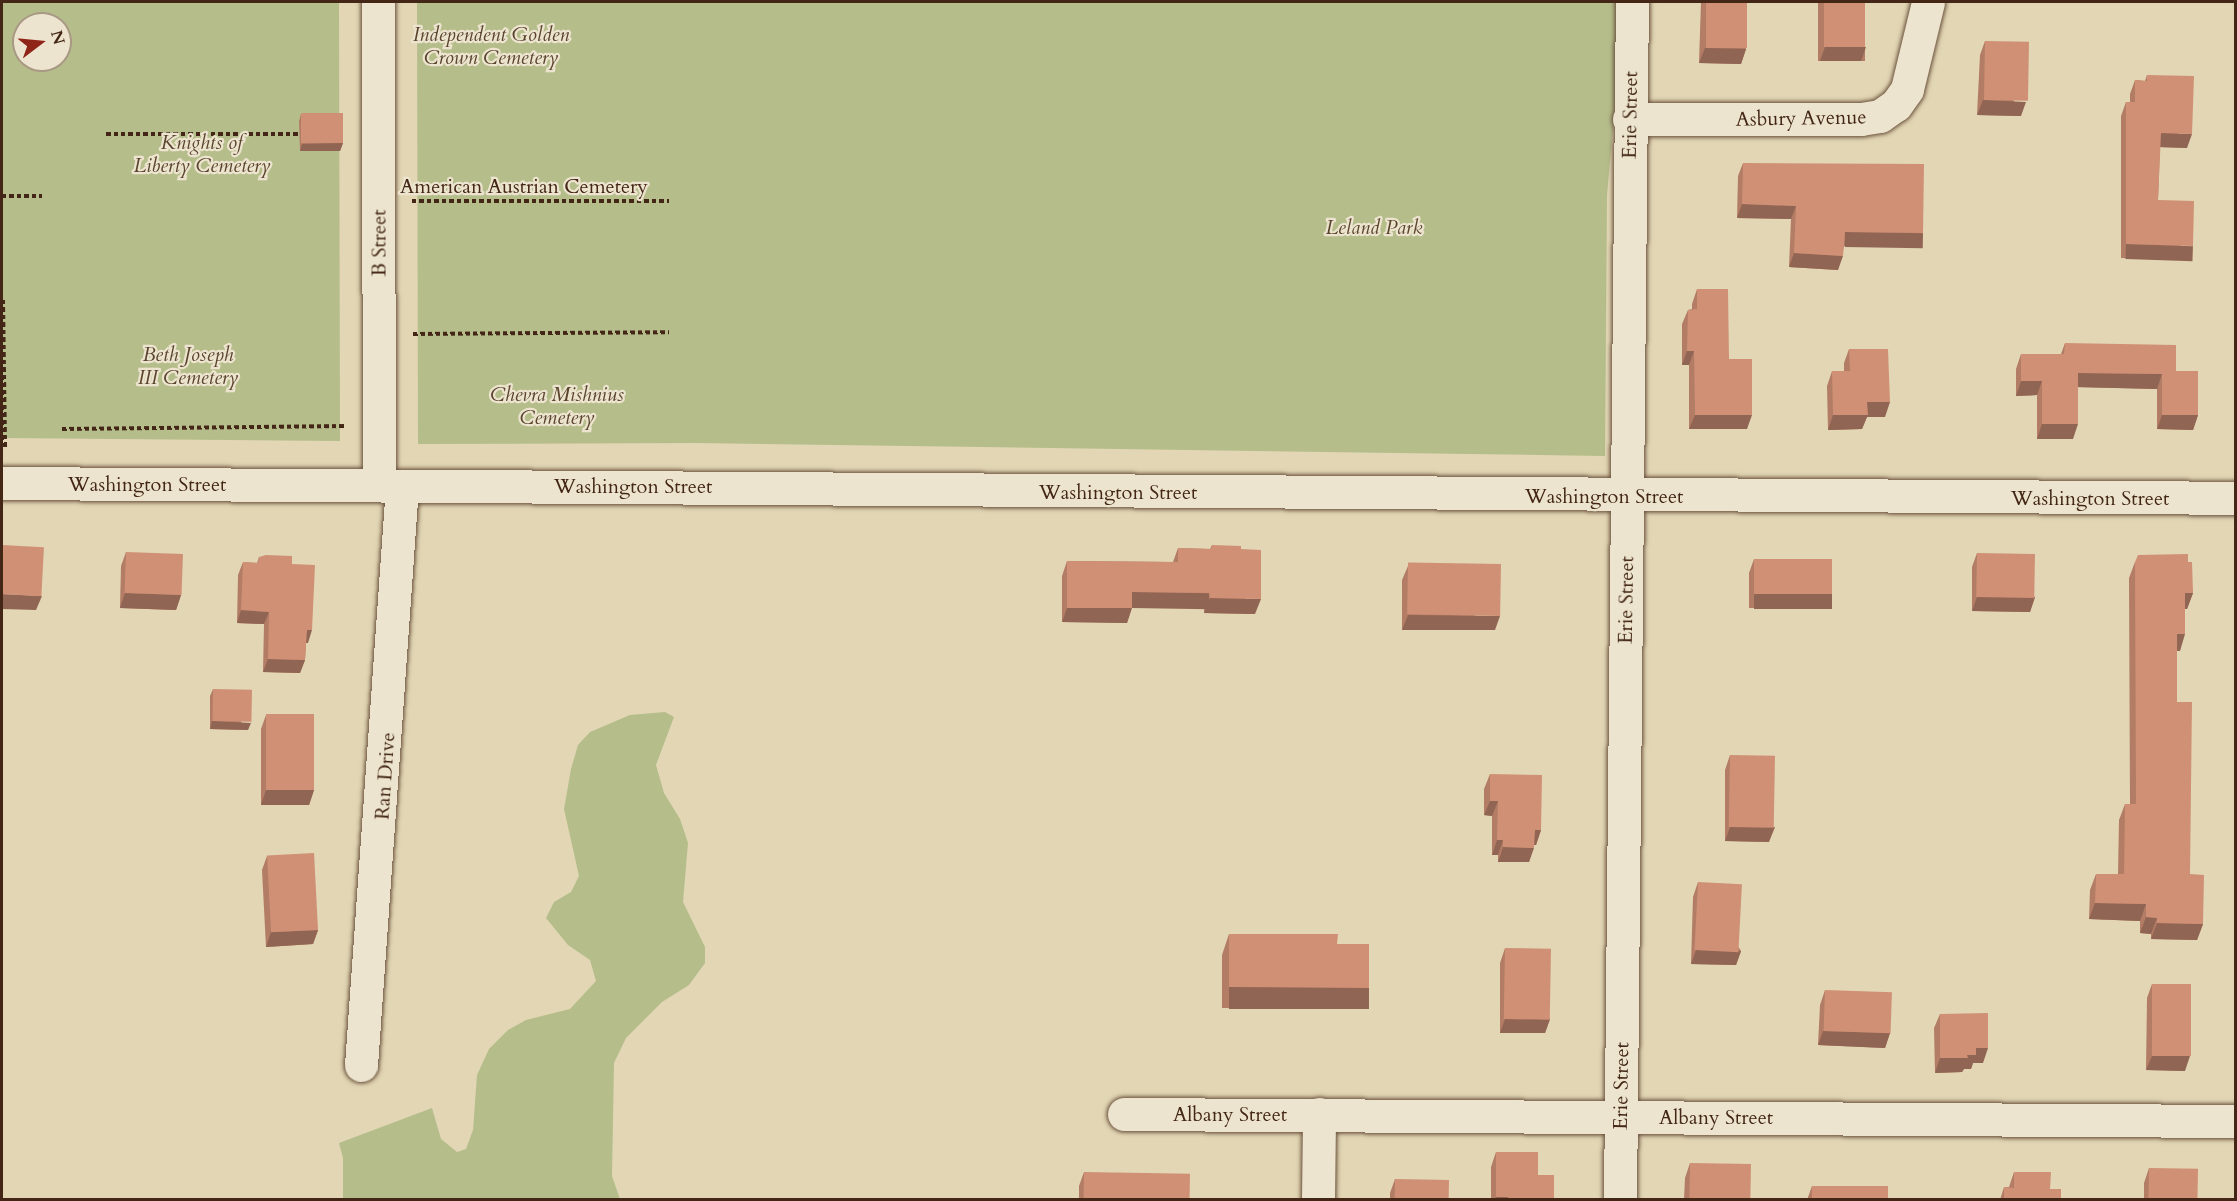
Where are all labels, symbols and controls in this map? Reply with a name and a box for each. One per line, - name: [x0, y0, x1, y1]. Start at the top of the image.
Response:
- north arrow: [12, 12, 72, 72]
- park label: Independent Golden Crown Cemetery: [413, 22, 569, 69]
- text: N: [45, 28, 70, 47]
- street label: Erie Street: [1617, 71, 1643, 159]
- street label: Asbury Avenue: [1735, 105, 1867, 131]
- park label: Knights of Liberty Cemetery: [133, 130, 271, 177]
- street label: American Austrian Cemetery: [400, 174, 648, 198]
- street label: B Street: [367, 209, 391, 277]
- park label: Leland Park: [1326, 215, 1422, 239]
- park label: Beth Joseph III Cemetery: [138, 342, 238, 389]
- park label: Chevra Mishnius Cemetery: [490, 383, 624, 430]
- street label: Washington Street: [68, 472, 226, 496]
- street label: Washington Street: [554, 474, 712, 498]
- street label: Washington Street: [1039, 480, 1197, 504]
- street label: Washington Street: [1525, 484, 1683, 508]
- street label: Washington Street: [2011, 486, 2169, 510]
- street label: Erie Street: [1613, 556, 1639, 644]
- street label: Ran Drive: [370, 731, 400, 821]
- street label: Erie Street: [1608, 1042, 1634, 1130]
- street label: Albany Street: [1173, 1102, 1287, 1126]
- street label: Albany Street: [1659, 1105, 1773, 1129]

